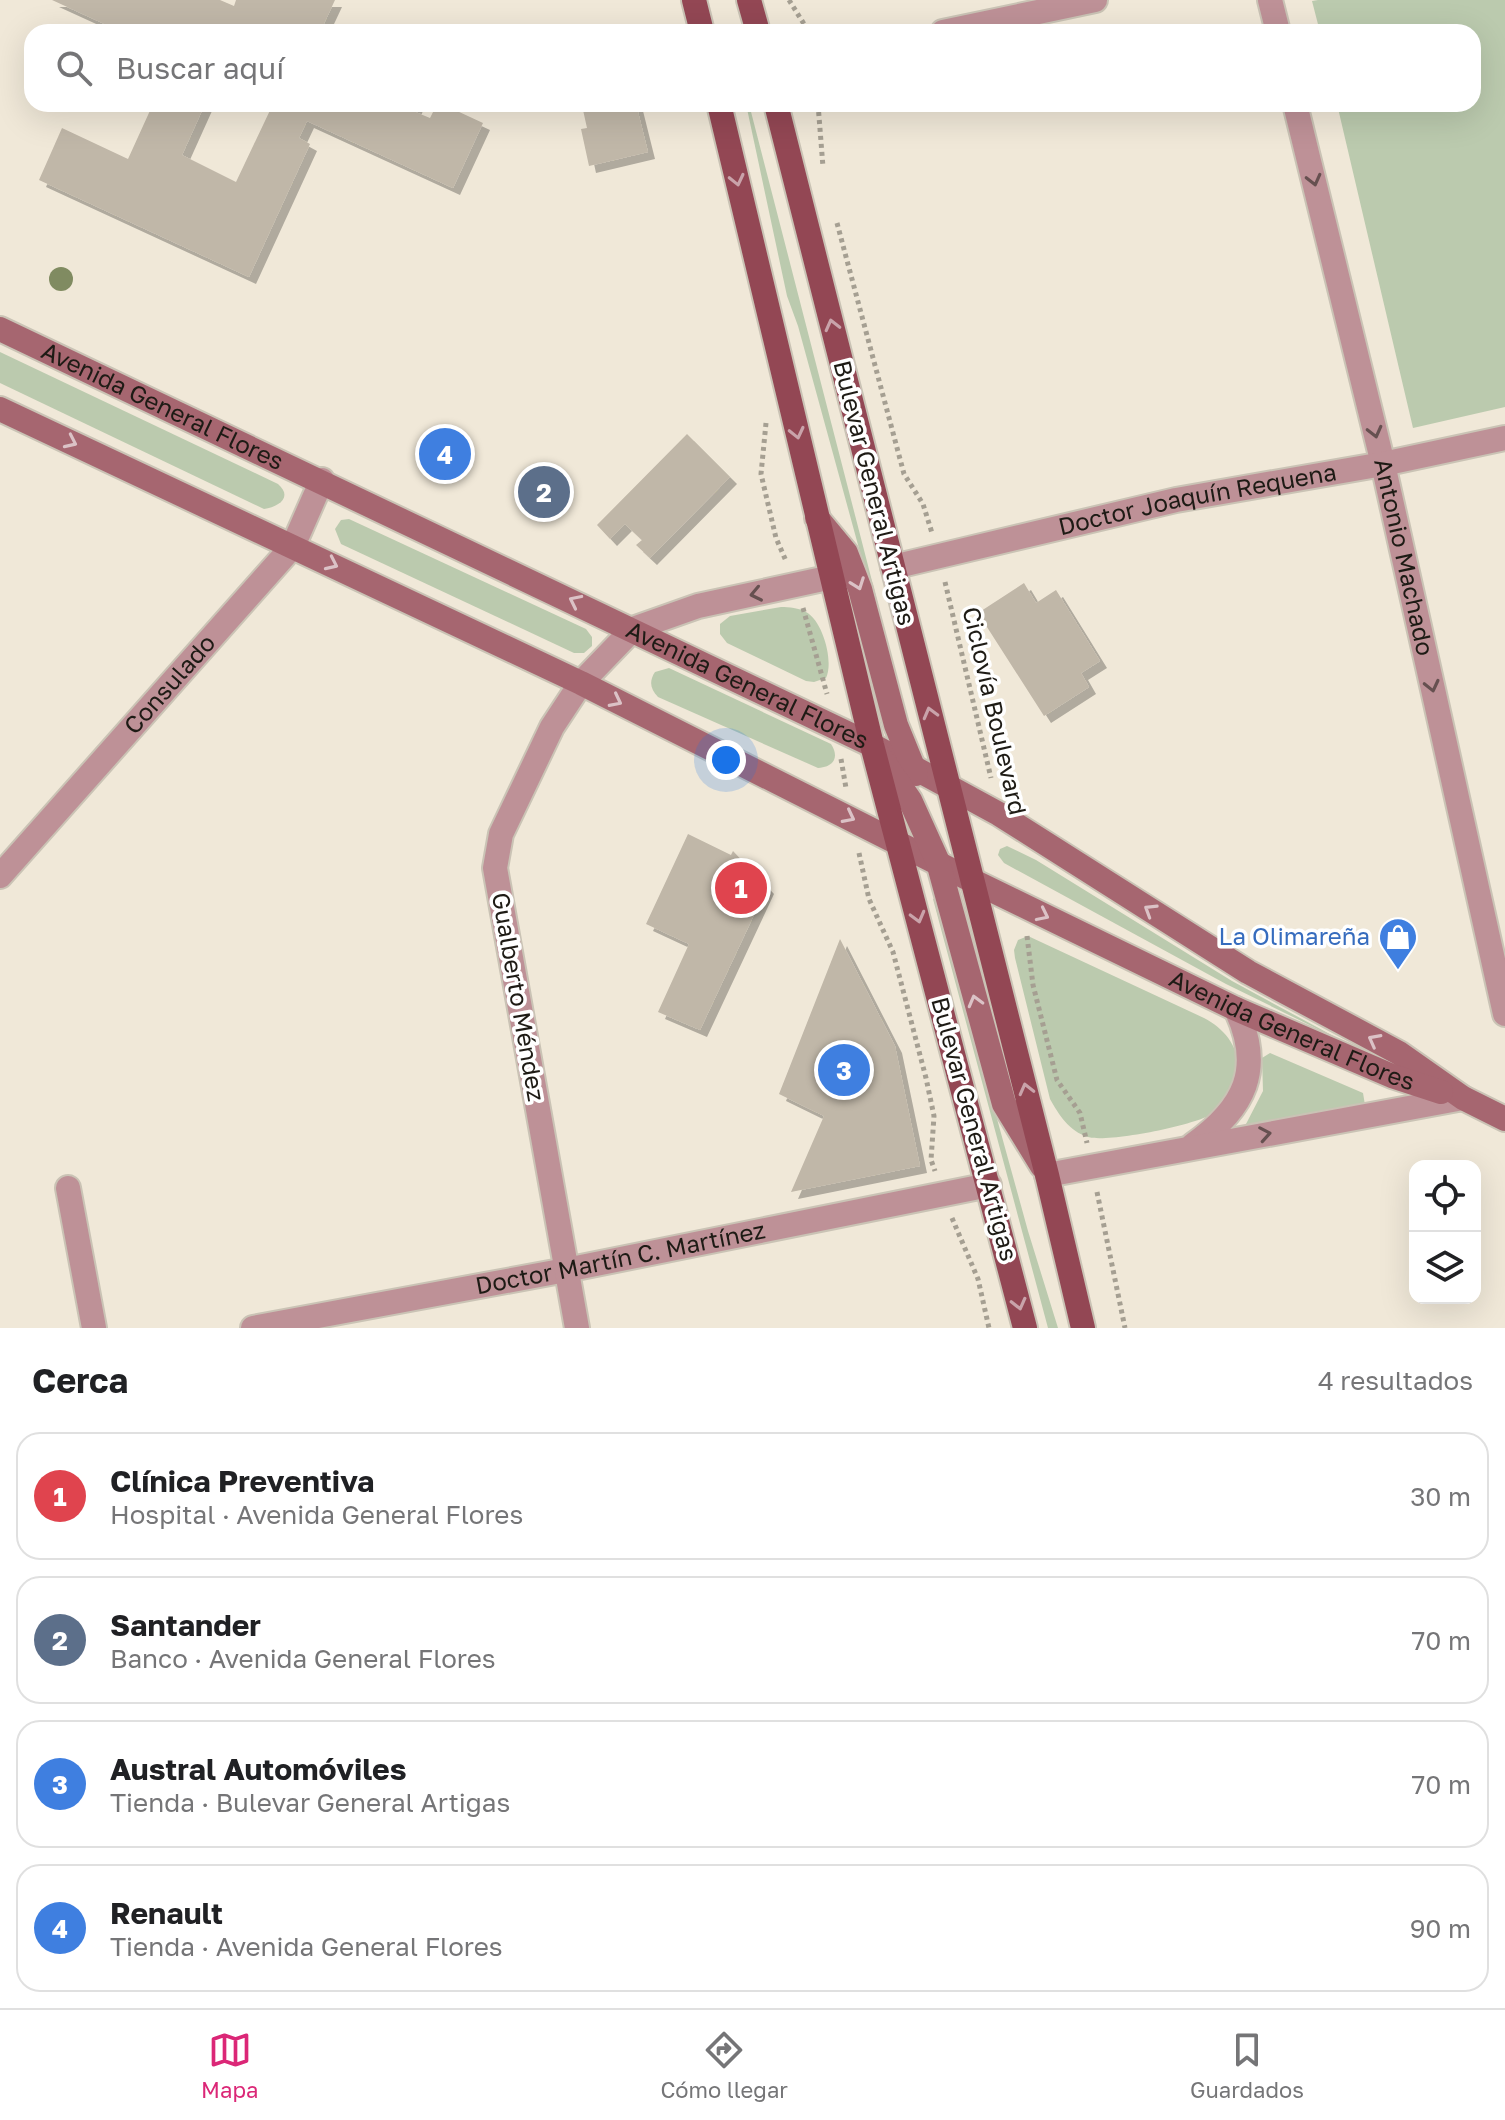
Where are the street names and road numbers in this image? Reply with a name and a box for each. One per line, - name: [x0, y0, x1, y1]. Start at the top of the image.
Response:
- street label: Avenida General Flores: [37, 335, 289, 475]
- street label: Bulevar General Artigas: [828, 357, 922, 628]
- street label: Doctor Joaquín Requena: [1055, 456, 1339, 540]
- street label: Antonio Machado: [1369, 456, 1441, 658]
- street label: Ciclovía Boulevard: [957, 604, 1034, 818]
- street label: Avenida General Flores: [622, 614, 874, 754]
- street label: Consulado: [117, 628, 221, 739]
- street label: Gualberto Méndez: [487, 890, 552, 1103]
- street label: Avenida General Flores: [1165, 963, 1418, 1095]
- street label: Bulevar General Artigas: [926, 993, 1025, 1264]
- street label: Doctor Martín C. Martínez: [473, 1214, 768, 1299]

